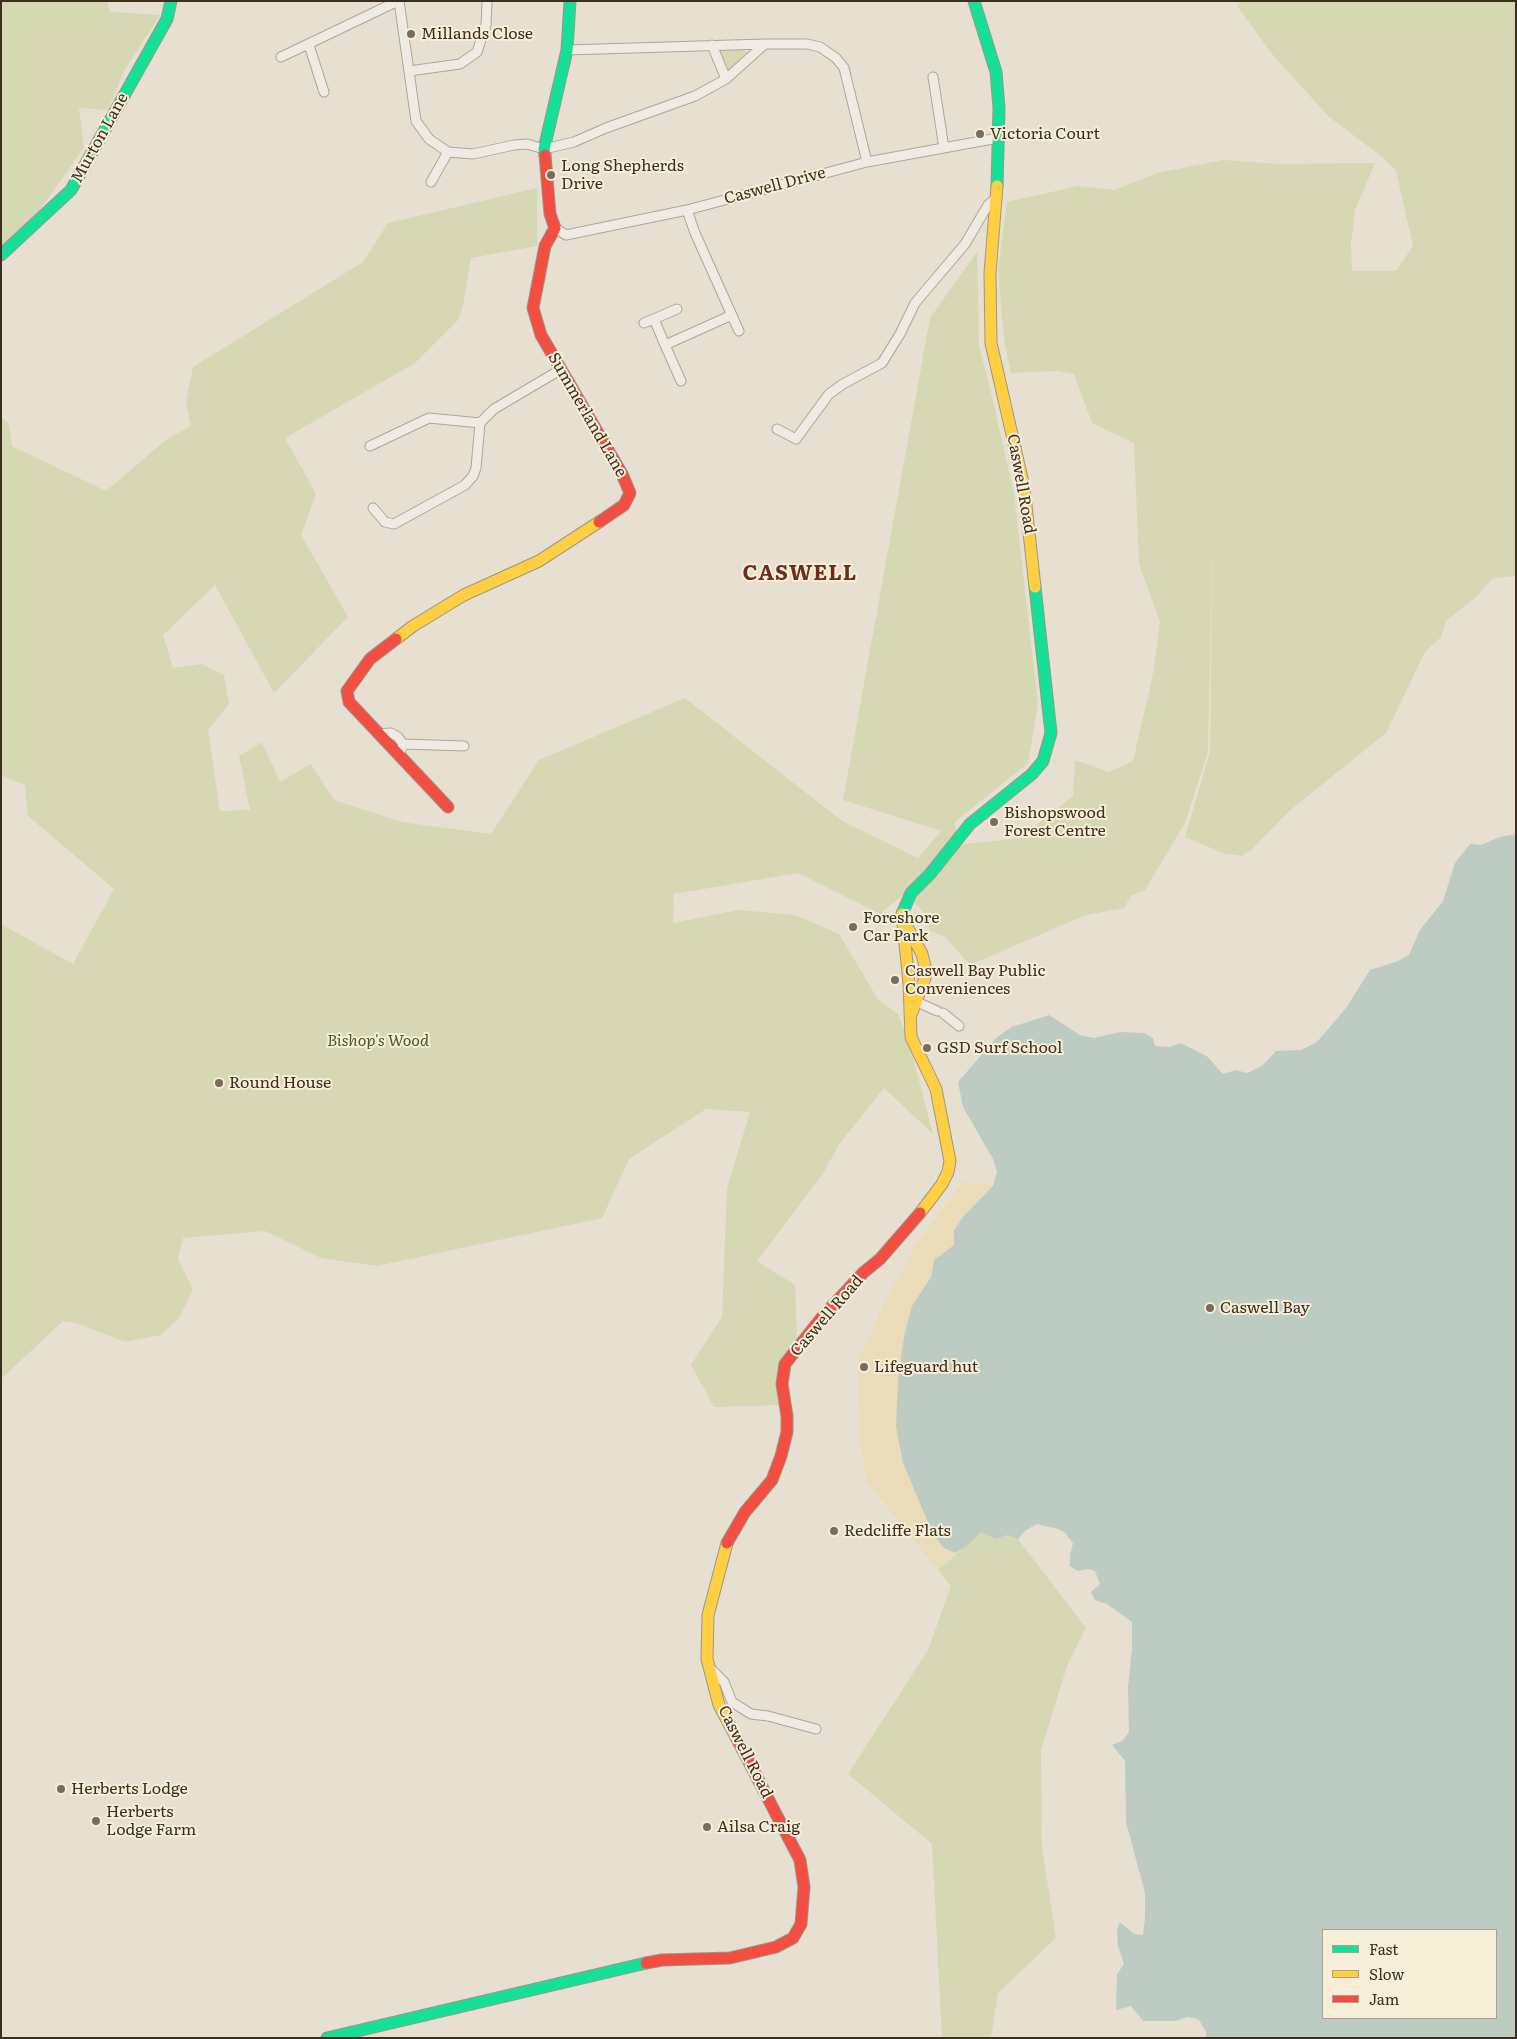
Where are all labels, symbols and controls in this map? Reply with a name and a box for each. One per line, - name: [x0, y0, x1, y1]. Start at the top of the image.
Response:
- place label: Millands Close: [421, 24, 533, 44]
- marker: Millands Close: [405, 28, 417, 40]
- street label: Murton Lane: [67, 90, 133, 186]
- place label: Victoria Court: [990, 124, 1100, 144]
- marker: Victoria Court: [974, 128, 986, 140]
- place label: Long Shepherds Drive: [561, 156, 684, 194]
- street label: Caswell Drive: [722, 163, 828, 209]
- marker: Long Shepherds Drive: [545, 169, 557, 181]
- street label: Summerland Lane: [544, 349, 630, 481]
- street label: Caswell Road: [1003, 433, 1039, 535]
- district label: CASWELL: [742, 561, 858, 587]
- place label: Bishopswood Forest Centre: [1004, 803, 1106, 841]
- marker: Bishopswood Forest Centre: [988, 816, 1000, 828]
- place label: Foreshore Car Park: [863, 908, 940, 946]
- marker: Foreshore Car Park: [847, 921, 859, 933]
- place label: Caswell Bay Public Conveniences: [905, 961, 1046, 999]
- marker: Caswell Bay Public Conveniences: [889, 974, 901, 986]
- park label: Bishop's Wood: [327, 1031, 429, 1051]
- place label: GSD Surf School: [937, 1038, 1062, 1058]
- marker: GSD Surf School: [921, 1042, 933, 1054]
- place label: Round House: [229, 1073, 331, 1093]
- marker: Round House: [213, 1077, 225, 1089]
- street label: Caswell Road: [787, 1272, 867, 1360]
- place label: Caswell Bay: [1220, 1298, 1310, 1318]
- marker: Caswell Bay: [1204, 1302, 1216, 1314]
- place label: Lifeguard hut: [874, 1357, 978, 1377]
- marker: Lifeguard hut: [858, 1361, 870, 1373]
- place label: Redcliffe Flats: [844, 1521, 951, 1541]
- marker: Redcliffe Flats: [828, 1525, 840, 1537]
- street label: Caswell Road: [714, 1703, 776, 1801]
- place label: Herberts Lodge: [71, 1779, 188, 1799]
- marker: Herberts Lodge: [55, 1783, 67, 1795]
- place label: Herberts Lodge Farm: [106, 1802, 196, 1840]
- marker: Herberts Lodge Farm: [90, 1815, 102, 1827]
- place label: Ailsa Craig: [717, 1817, 800, 1837]
- marker: Ailsa Craig: [701, 1821, 713, 1833]
- legend: [1322, 1929, 1497, 2019]
- text: Fast: [1369, 1937, 1398, 1960]
- text: Slow: [1369, 1962, 1404, 1985]
- text: Jam: [1369, 1987, 1399, 2010]

